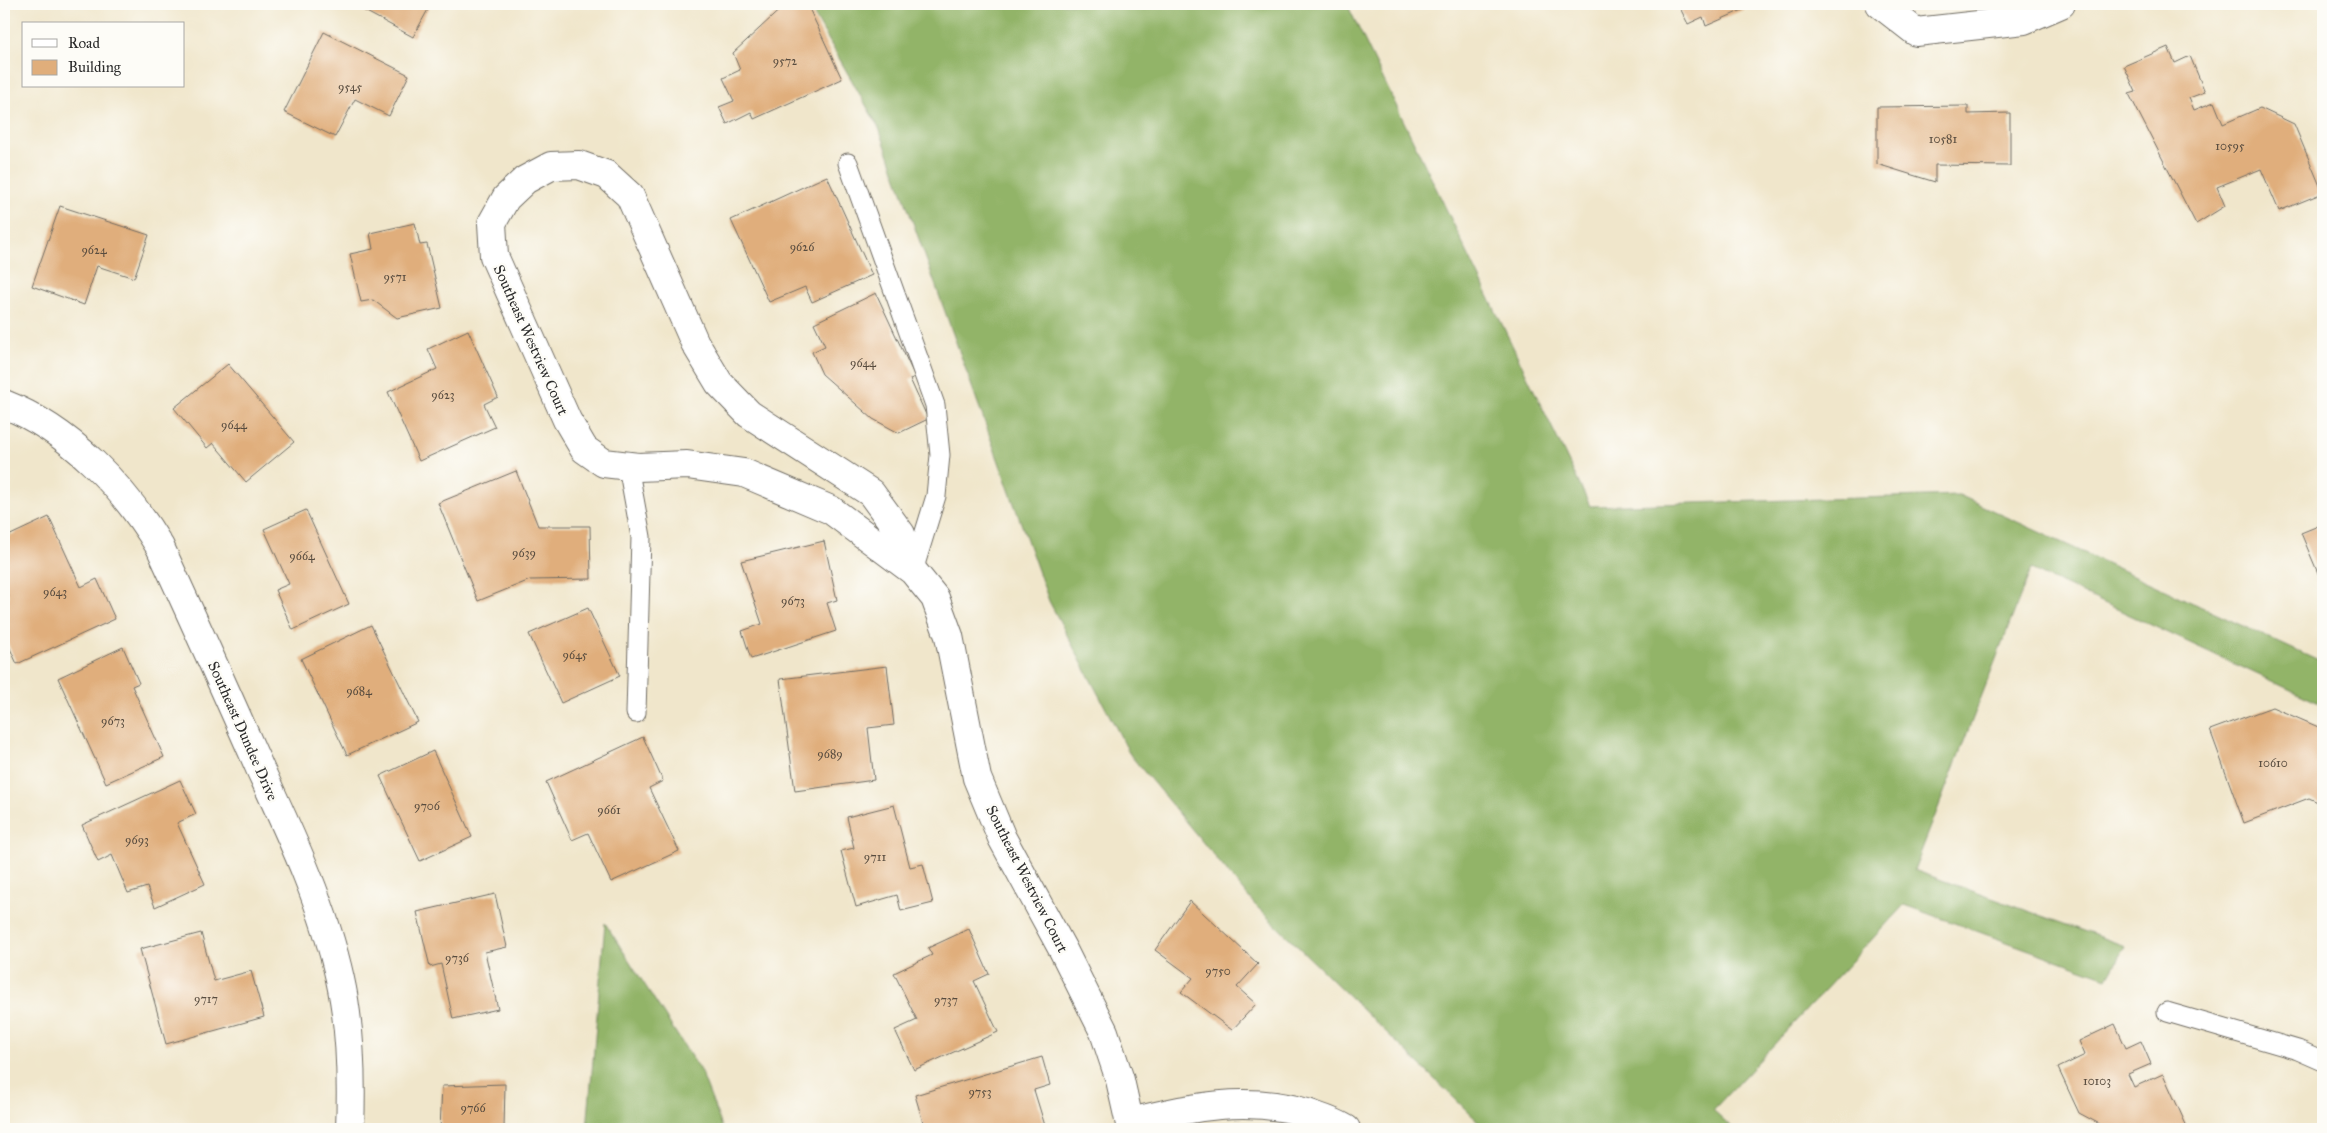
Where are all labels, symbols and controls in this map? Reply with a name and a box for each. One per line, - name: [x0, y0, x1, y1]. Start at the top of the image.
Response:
- legend: [22, 22, 185, 88]
- text: Road: [68, 34, 100, 52]
- house number: 9572: [773, 54, 797, 68]
- text: Building: [68, 58, 122, 76]
- house number: 9545: [338, 80, 362, 94]
- house number: 10581: [1929, 132, 1957, 146]
- house number: 10595: [2215, 139, 2245, 153]
- house number: 9626: [790, 240, 815, 254]
- house number: 9624: [81, 243, 107, 257]
- street label: Southeast Westview Court: [490, 262, 573, 419]
- house number: 9571: [383, 270, 407, 284]
- house number: 9644: [850, 356, 876, 370]
- house number: 9623: [431, 388, 455, 402]
- house number: 9644: [221, 418, 247, 432]
- house number: 9639: [512, 546, 536, 560]
- house number: 9664: [289, 549, 315, 563]
- house number: 9643: [43, 585, 67, 599]
- house number: 9673: [781, 594, 805, 608]
- house number: 9645: [563, 648, 588, 662]
- street label: Southeast Dundee Drive: [204, 659, 282, 803]
- house number: 9684: [346, 684, 372, 698]
- house number: 9673: [101, 714, 125, 728]
- house number: 9689: [817, 747, 843, 761]
- house number: 10610: [2258, 756, 2288, 770]
- house number: 9706: [414, 799, 441, 813]
- street label: Southeast Westview Court: [982, 802, 1072, 956]
- house number: 9661: [597, 803, 621, 817]
- house number: 9693: [125, 833, 149, 847]
- house number: 9711: [864, 850, 886, 864]
- house number: 9736: [445, 951, 470, 965]
- house number: 9750: [1205, 964, 1231, 978]
- house number: 9717: [194, 992, 218, 1006]
- house number: 9737: [934, 993, 958, 1007]
- house number: 10103: [2083, 1074, 2111, 1088]
- house number: 9753: [968, 1085, 992, 1099]
- house number: 9766: [460, 1101, 486, 1115]

